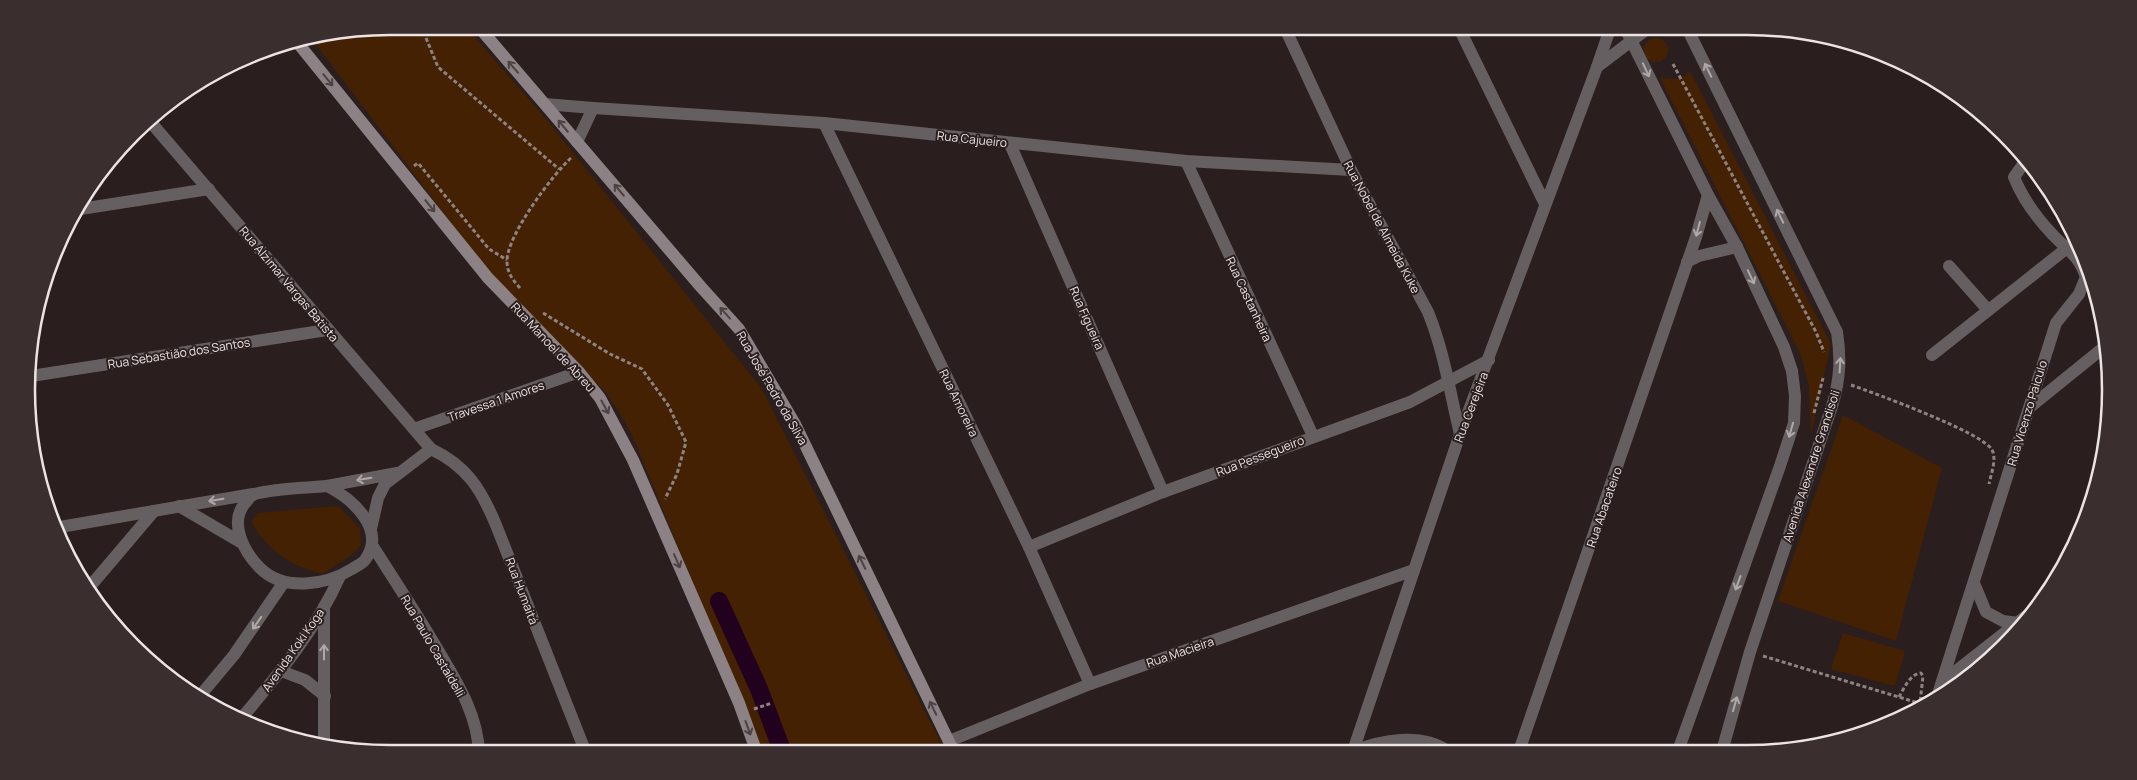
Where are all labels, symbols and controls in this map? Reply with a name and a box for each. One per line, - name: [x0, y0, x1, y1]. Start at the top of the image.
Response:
- one-way arrow: [507, 60, 519, 73]
- one-way arrow: [1641, 62, 1651, 77]
- one-way arrow: [1703, 63, 1713, 78]
- one-way arrow: [322, 73, 333, 86]
- one-way arrow: [558, 119, 569, 132]
- street label: Rua Cajueiro: [936, 127, 1008, 151]
- street label: Rua Nobel de Almeida Kuke: [1340, 158, 1424, 296]
- one-way arrow: [613, 184, 624, 197]
- one-way arrow: [424, 199, 435, 212]
- one-way arrow: [1775, 209, 1784, 224]
- one-way arrow: [1693, 221, 1703, 237]
- street label: Rua Alzimar Vargas Batista: [235, 223, 343, 345]
- street label: Rua Castanheira: [1222, 254, 1276, 344]
- one-way arrow: [1747, 269, 1756, 284]
- street label: Rua Figueira: [1066, 284, 1108, 352]
- street label: Rua Manoel de Abreu: [507, 299, 599, 395]
- one-way arrow: [719, 307, 731, 320]
- street label: Rua José Pedro da Silva: [732, 328, 812, 448]
- street label: Rua Sebastião dos Santos: [107, 333, 251, 373]
- one-way arrow: [1835, 358, 1844, 374]
- street label: Rua Vicenzo Paiculo: [2003, 358, 2051, 468]
- street label: Rua Amoreira: [935, 366, 983, 440]
- street label: Rua Cerejeira: [1450, 369, 1492, 445]
- street label: Travessa 1 Amores: [445, 377, 547, 425]
- street label: Avenida Alexandre Grandisoli: [1778, 388, 1844, 544]
- one-way arrow: [600, 400, 610, 415]
- one-way arrow: [1786, 421, 1796, 437]
- street label: Rua Pessegueiro: [1214, 431, 1306, 481]
- street label: Rua Abacateiro: [1582, 464, 1626, 550]
- one-way arrow: [356, 475, 372, 484]
- one-way arrow: [209, 496, 225, 506]
- one-way arrow: [672, 553, 682, 568]
- street label: Rua Humaitá: [501, 555, 543, 627]
- one-way arrow: [857, 555, 866, 570]
- one-way arrow: [1733, 575, 1742, 591]
- street label: Rua Paulo Castaldelli: [397, 592, 469, 700]
- street label: Avenida Koki Koga: [258, 605, 328, 695]
- one-way arrow: [252, 615, 262, 629]
- street label: Rua Macieira: [1144, 633, 1216, 671]
- one-way arrow: [320, 644, 329, 660]
- one-way arrow: [1731, 696, 1741, 712]
- one-way arrow: [928, 701, 937, 716]
- one-way arrow: [744, 720, 753, 735]

